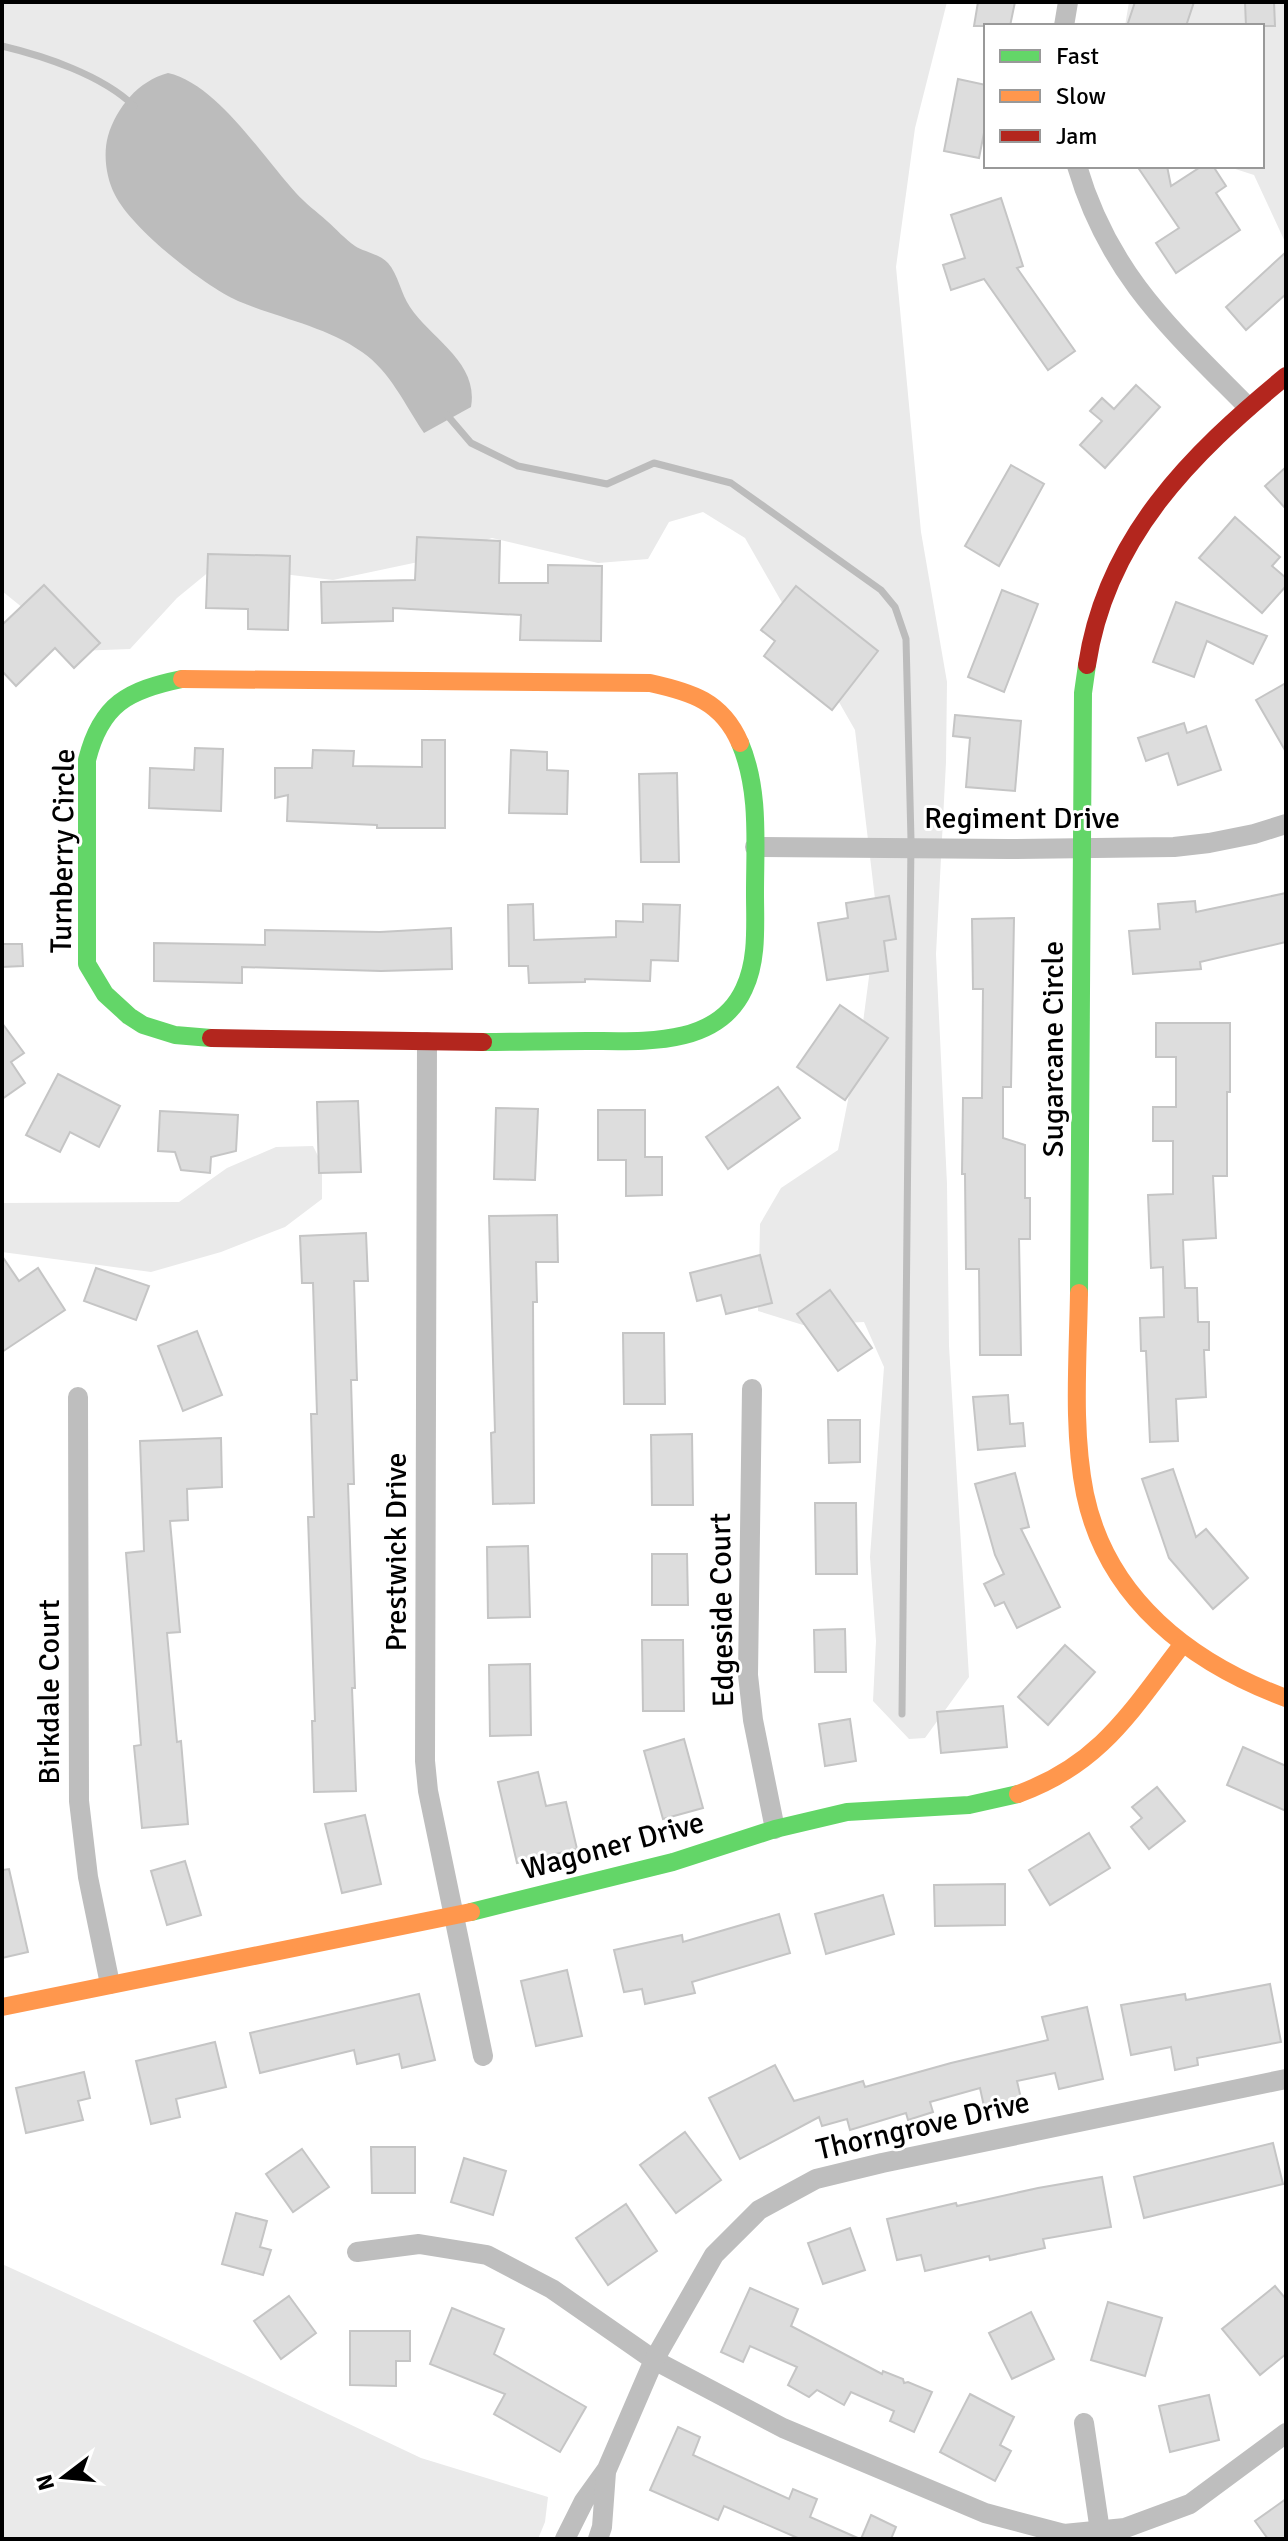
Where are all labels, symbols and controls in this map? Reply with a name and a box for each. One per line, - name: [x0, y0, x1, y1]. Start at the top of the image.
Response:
- legend: [984, 24, 1264, 168]
- text: Fast: [1056, 41, 1099, 71]
- text: Slow: [1056, 81, 1106, 111]
- text: Jam: [1056, 121, 1097, 151]
- street label: Turnberry Circle: [43, 748, 83, 954]
- street label: Regiment Drive: [924, 800, 1120, 837]
- street label: Sugarcane Circle: [1035, 941, 1072, 1157]
- street label: Prestwick Drive: [378, 1453, 415, 1651]
- street label: Edgeside Court: [702, 1513, 742, 1707]
- street label: Birkdale Court: [31, 1599, 68, 1785]
- street label: Wagoner Drive: [518, 1804, 708, 1888]
- street label: Thorngrove Drive: [813, 2083, 1033, 2169]
- north arrow: [24, 2437, 104, 2517]
- text: N: [30, 2471, 60, 2493]

